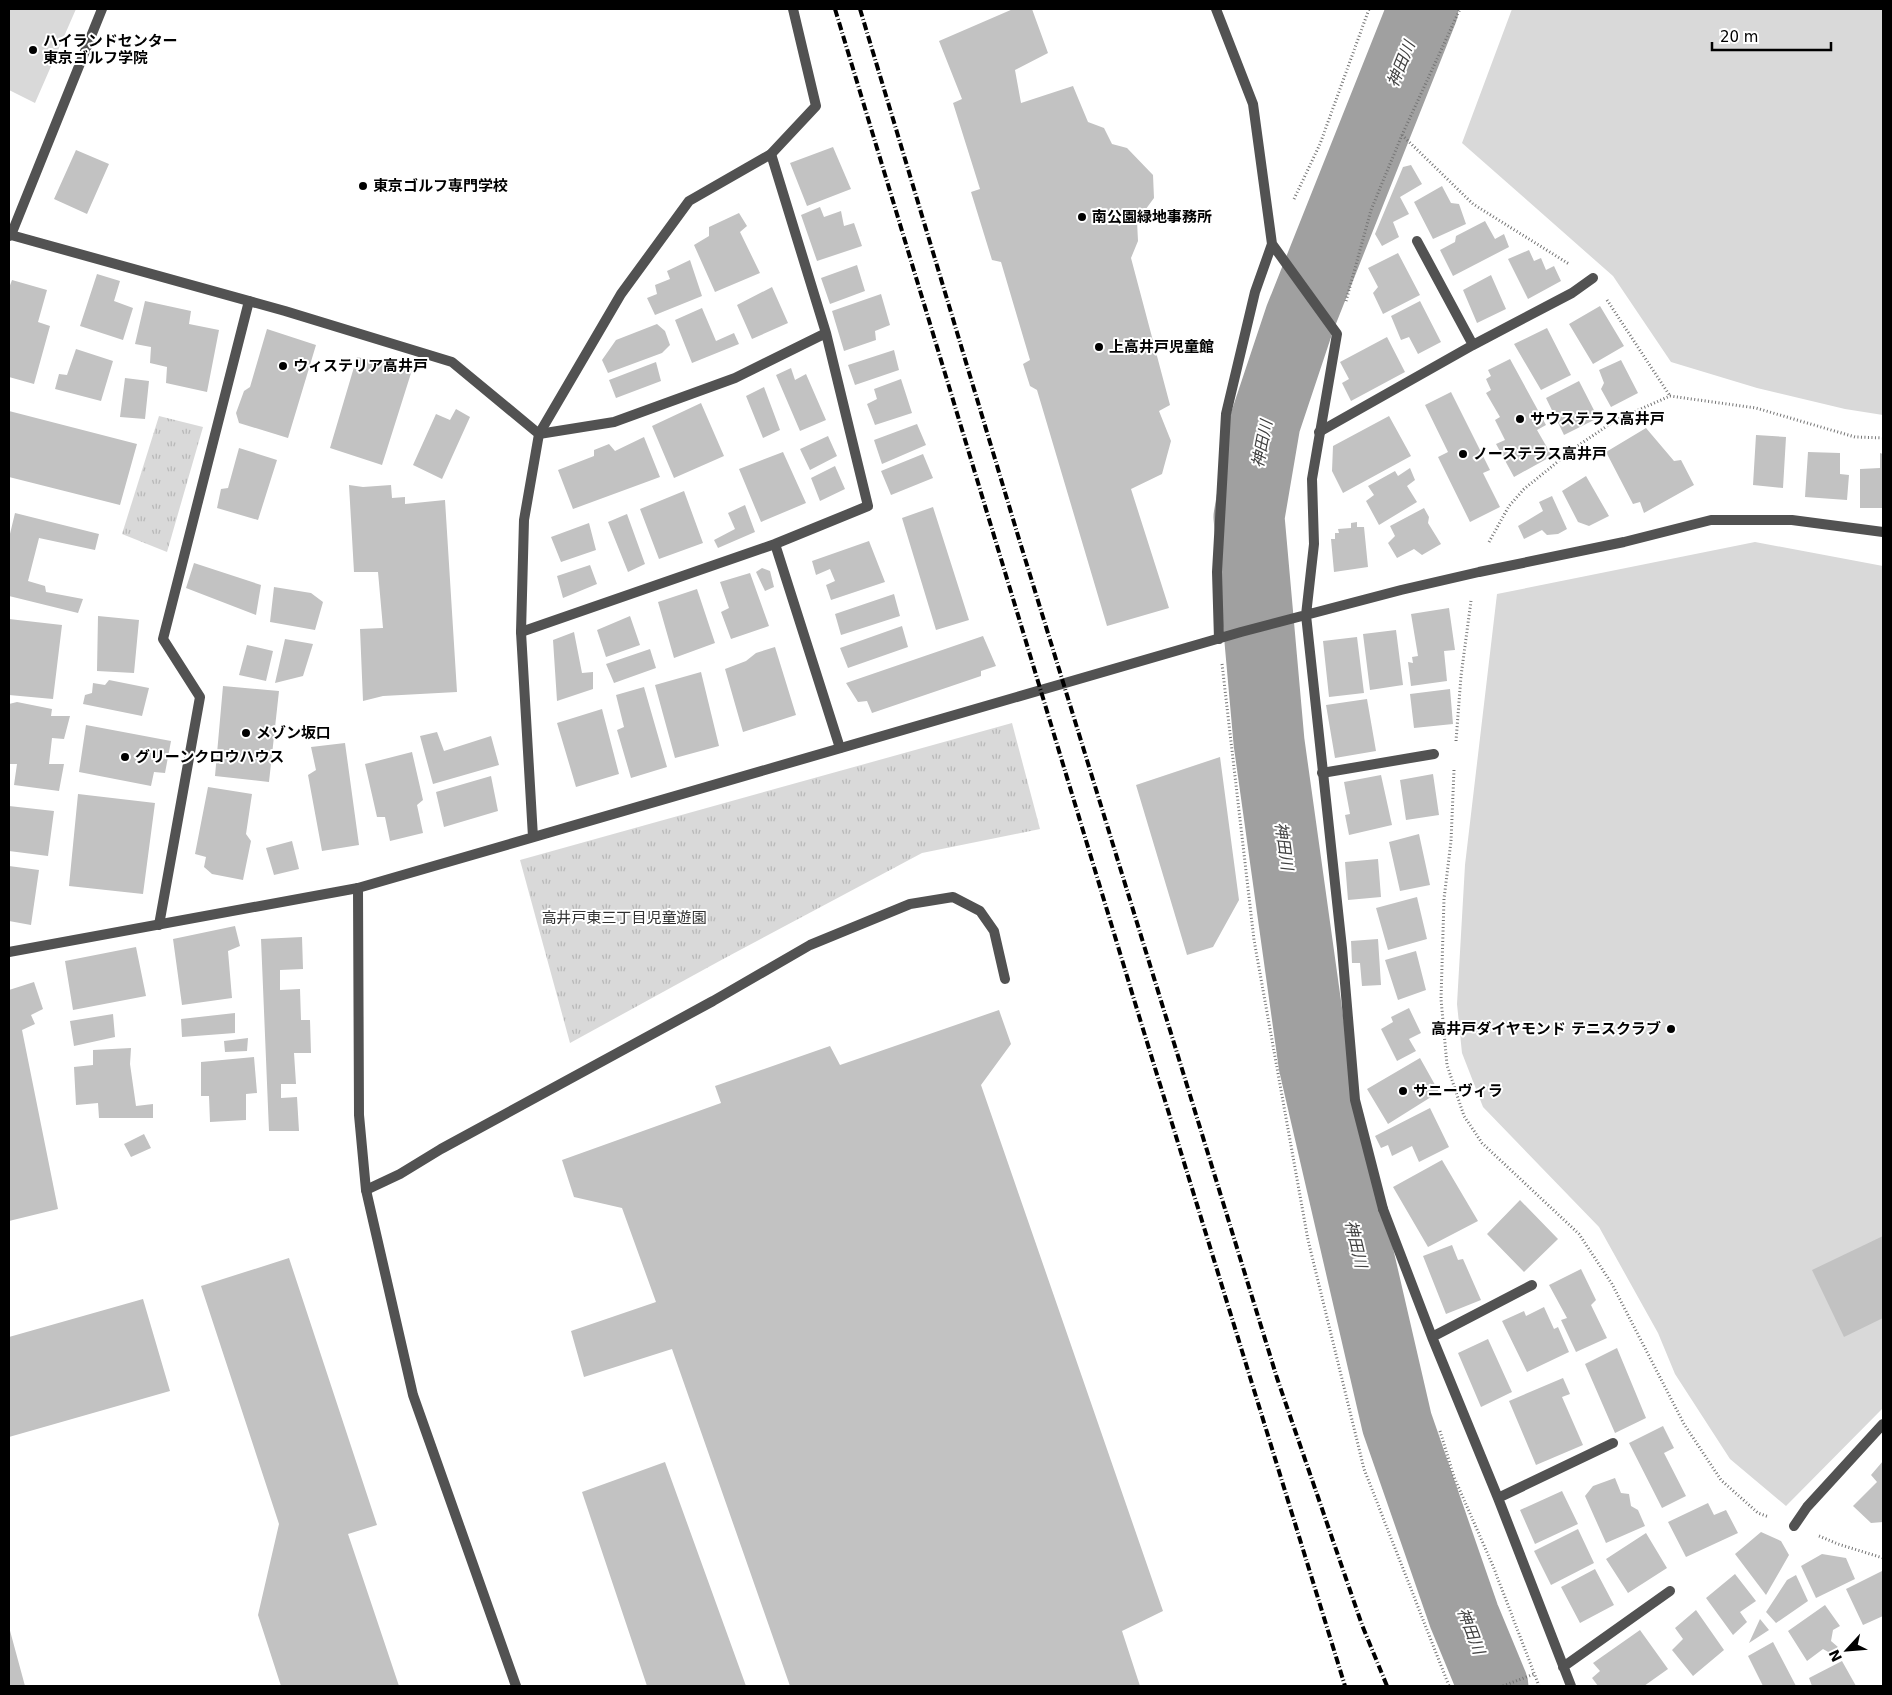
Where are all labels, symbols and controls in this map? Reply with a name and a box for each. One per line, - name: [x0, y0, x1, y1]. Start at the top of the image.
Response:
- scale bar: [1712, 20, 1831, 52]
- text: 20 m: [1720, 28, 1758, 46]
- place label: ハイランドセンター 東京ゴルフ学院: [43, 32, 178, 67]
- water label: 神田川: [1383, 36, 1420, 90]
- marker: ハイランドセンター 東京ゴルフ学院: [27, 44, 39, 56]
- place label: 東京ゴルフ専門学校: [373, 177, 508, 195]
- marker: 東京ゴルフ専門学校: [357, 180, 369, 192]
- place label: 南公園緑地事務所: [1092, 208, 1212, 226]
- marker: 南公園緑地事務所: [1076, 211, 1088, 223]
- place label: 上高井戸児童館: [1109, 338, 1214, 356]
- marker: 上高井戸児童館: [1093, 341, 1105, 353]
- place label: ウィステリア高井戸: [293, 357, 428, 375]
- marker: ウィステリア高井戸: [277, 360, 289, 372]
- place label: サウステラス高井戸: [1530, 410, 1665, 428]
- marker: サウステラス高井戸: [1514, 413, 1526, 425]
- water label: 神田川: [1248, 417, 1276, 469]
- place label: ノーステラス高井戸: [1473, 445, 1607, 463]
- marker: ノーステラス高井戸: [1457, 448, 1469, 460]
- place label: メゾン坂口: [256, 724, 331, 742]
- marker: メゾン坂口: [240, 727, 252, 739]
- place label: グリーンクロウハウス: [135, 748, 284, 766]
- marker: グリーンクロウハウス: [119, 751, 131, 763]
- water label: 神田川: [1271, 821, 1297, 873]
- park label: 高井戸東三丁目児童遊園: [541, 909, 707, 927]
- place label: 高井戸ダイヤモンド テニスクラブ: [1431, 1020, 1661, 1038]
- marker: 高井戸ダイヤモンド テニスクラブ: [1665, 1023, 1677, 1035]
- place label: サニーヴィラ: [1413, 1082, 1503, 1100]
- marker: サニーヴィラ: [1397, 1085, 1409, 1097]
- water label: 神田川: [1341, 1218, 1371, 1271]
- water label: 神田川: [1454, 1605, 1489, 1659]
- north arrow: [1822, 1625, 1872, 1675]
- text: N: [1826, 1647, 1845, 1664]

